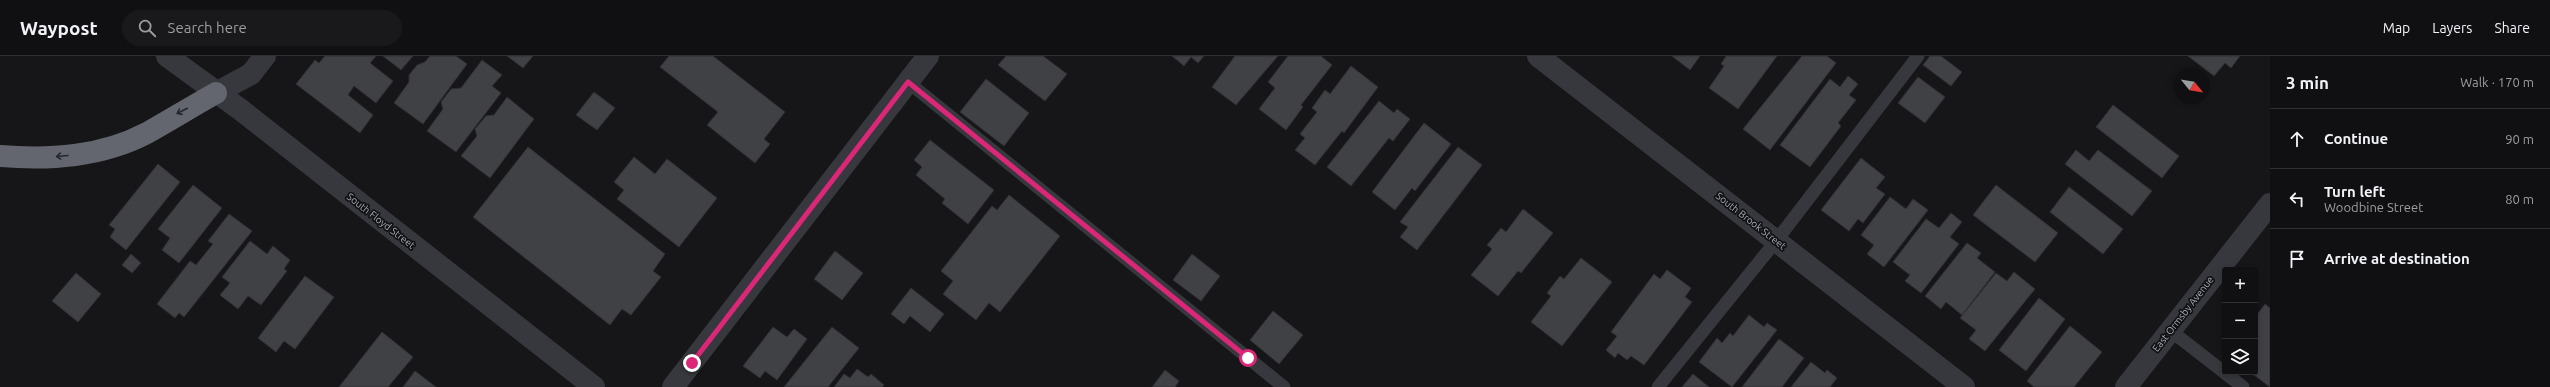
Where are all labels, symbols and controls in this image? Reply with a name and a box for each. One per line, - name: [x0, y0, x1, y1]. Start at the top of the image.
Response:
- search box: [122, 10, 402, 46]
- text: Waypost: [20, 17, 98, 39]
- icon: search: [136, 17, 158, 39]
- text: Search here: [168, 19, 247, 36]
- text: Map: [2383, 20, 2410, 36]
- text: Layers: [2432, 20, 2472, 36]
- text: Share: [2494, 20, 2530, 36]
- north arrow: [2174, 68, 2210, 104]
- text: 3 min: [2286, 73, 2329, 92]
- text: Walk · 170 m: [2460, 75, 2534, 89]
- one-way arrow: [176, 108, 188, 116]
- icon: ahead: [2286, 128, 2308, 150]
- text: Continue: [2324, 130, 2388, 147]
- text: 90 m: [2505, 132, 2534, 146]
- one-way arrow: [56, 153, 69, 160]
- text: Turn left: [2324, 183, 2385, 200]
- icon: left: [2286, 188, 2308, 210]
- street label: South Brook Street: [1714, 190, 1788, 252]
- street label: South Floyd Street: [345, 191, 417, 251]
- text: 80 m: [2505, 192, 2534, 206]
- text: Woodbine Street: [2324, 200, 2423, 214]
- icon: arrive: [2286, 248, 2308, 270]
- text: Arrive at destination: [2324, 250, 2470, 267]
- map controls: [2222, 267, 2258, 375]
- button: +: [2222, 267, 2258, 303]
- street label: East Ormsby Avenue: [2150, 274, 2216, 354]
- button: −: [2222, 303, 2258, 339]
- button: layers: [2222, 339, 2258, 375]
- route start: [1239, 349, 1257, 367]
- route end: [683, 354, 701, 372]

